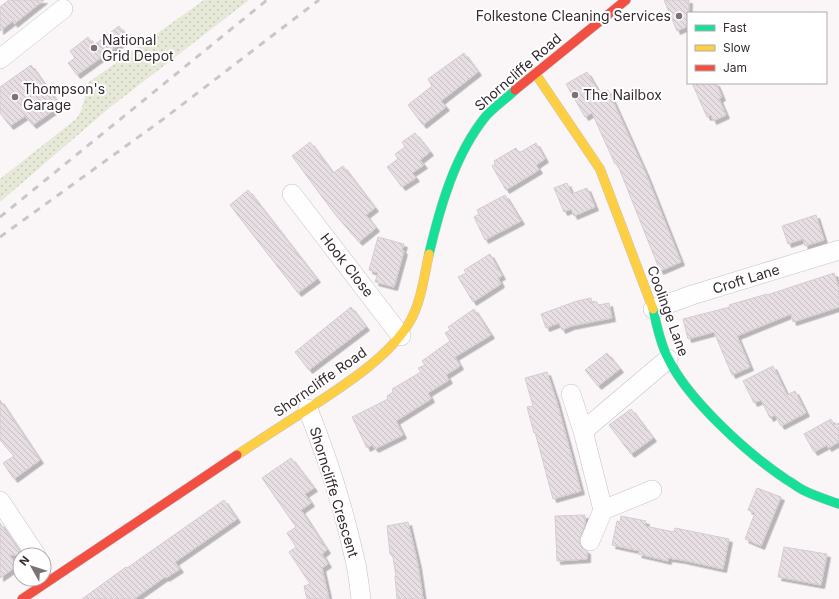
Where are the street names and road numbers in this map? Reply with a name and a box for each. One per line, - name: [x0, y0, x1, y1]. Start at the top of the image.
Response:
- street label: Shorncliffe Road: [471, 29, 565, 114]
- street label: Hook Close: [317, 229, 378, 300]
- street label: Croft Lane: [710, 260, 781, 297]
- street label: Coolinge Lane: [644, 263, 693, 358]
- street label: Shorncliffe Road: [270, 343, 369, 420]
- street label: Shorncliffe Crescent: [307, 425, 363, 560]

